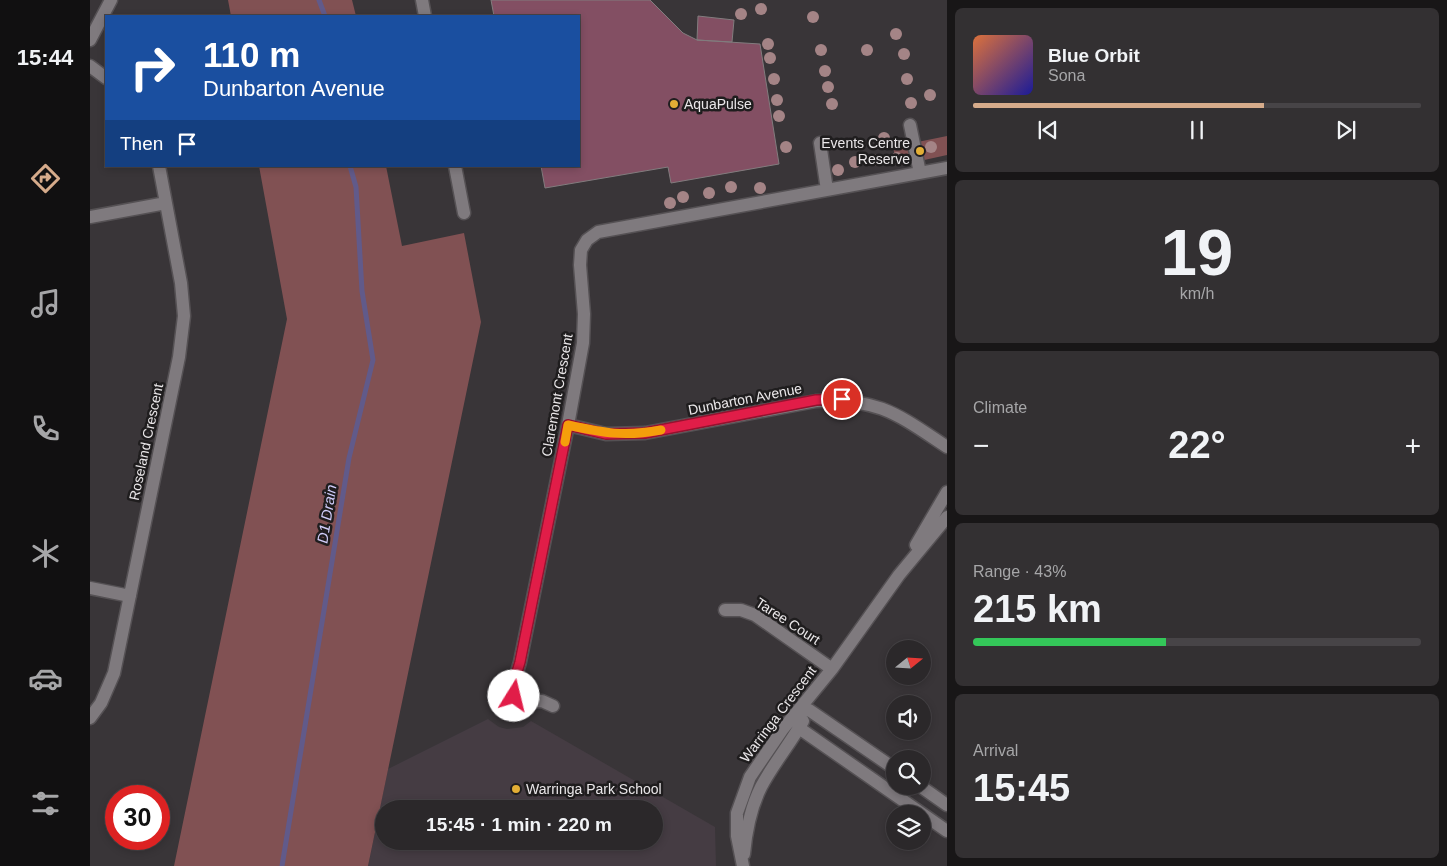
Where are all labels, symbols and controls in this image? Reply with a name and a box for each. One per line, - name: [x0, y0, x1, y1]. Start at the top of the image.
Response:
- icon: right: [120, 35, 185, 100]
- text: 110 m: [203, 35, 300, 74]
- text: 15:44: [17, 45, 73, 70]
- text: Blue Orbit: [1048, 45, 1140, 66]
- text: Sona: [1048, 67, 1085, 84]
- text: Dunbarton Avenue: [203, 76, 385, 101]
- place label: AquaPulse: [684, 96, 752, 112]
- marker: AquaPulse: [668, 98, 680, 110]
- icon: previous: [1034, 116, 1062, 144]
- icon: pause: [1183, 116, 1211, 144]
- icon: next: [1332, 116, 1360, 144]
- icon: arrive: [173, 130, 201, 158]
- text: Then: [120, 133, 163, 154]
- place label: Events Centre Reserve: [821, 135, 910, 167]
- marker: Events Centre Reserve: [914, 145, 926, 157]
- icon: directions: [28, 161, 63, 196]
- text: 19: [1161, 216, 1233, 289]
- text: km/h: [1180, 285, 1214, 302]
- icon: music: [28, 286, 63, 321]
- street label: Claremont Crescent: [538, 332, 576, 458]
- pin: [821, 378, 863, 420]
- street label: Dunbarton Avenue: [687, 380, 804, 418]
- street label: Roseland Crescent: [126, 382, 166, 502]
- icon: arrive: [828, 385, 856, 413]
- text: Climate: [973, 399, 1027, 416]
- icon: phone: [28, 411, 63, 446]
- text: 22°: [1168, 424, 1226, 466]
- text: −: [973, 430, 989, 461]
- text: +: [1405, 430, 1421, 461]
- water label: D1 Drain: [313, 483, 340, 544]
- icon: climate: [28, 536, 63, 571]
- text: Range · 43%: [973, 563, 1066, 580]
- text: 215 km: [973, 588, 1102, 630]
- street label: Taree Court: [753, 594, 823, 648]
- north arrow: [886, 640, 931, 685]
- map controls: [886, 640, 931, 850]
- icon: car: [28, 661, 63, 696]
- street label: Warringa Crescent: [737, 663, 819, 765]
- position arrow: [487, 669, 539, 721]
- button: sound: [886, 695, 931, 740]
- text: Arrival: [973, 742, 1018, 759]
- button: search: [886, 750, 931, 795]
- text: 15:45: [973, 767, 1070, 809]
- place label: Warringa Park School: [526, 781, 662, 797]
- marker: Warringa Park School: [510, 783, 522, 795]
- speed limit sign: 30: [105, 785, 170, 850]
- icon: filters: [28, 786, 63, 821]
- button: layers: [886, 805, 931, 850]
- text: 15:45 · 1 min · 220 m: [426, 814, 612, 835]

